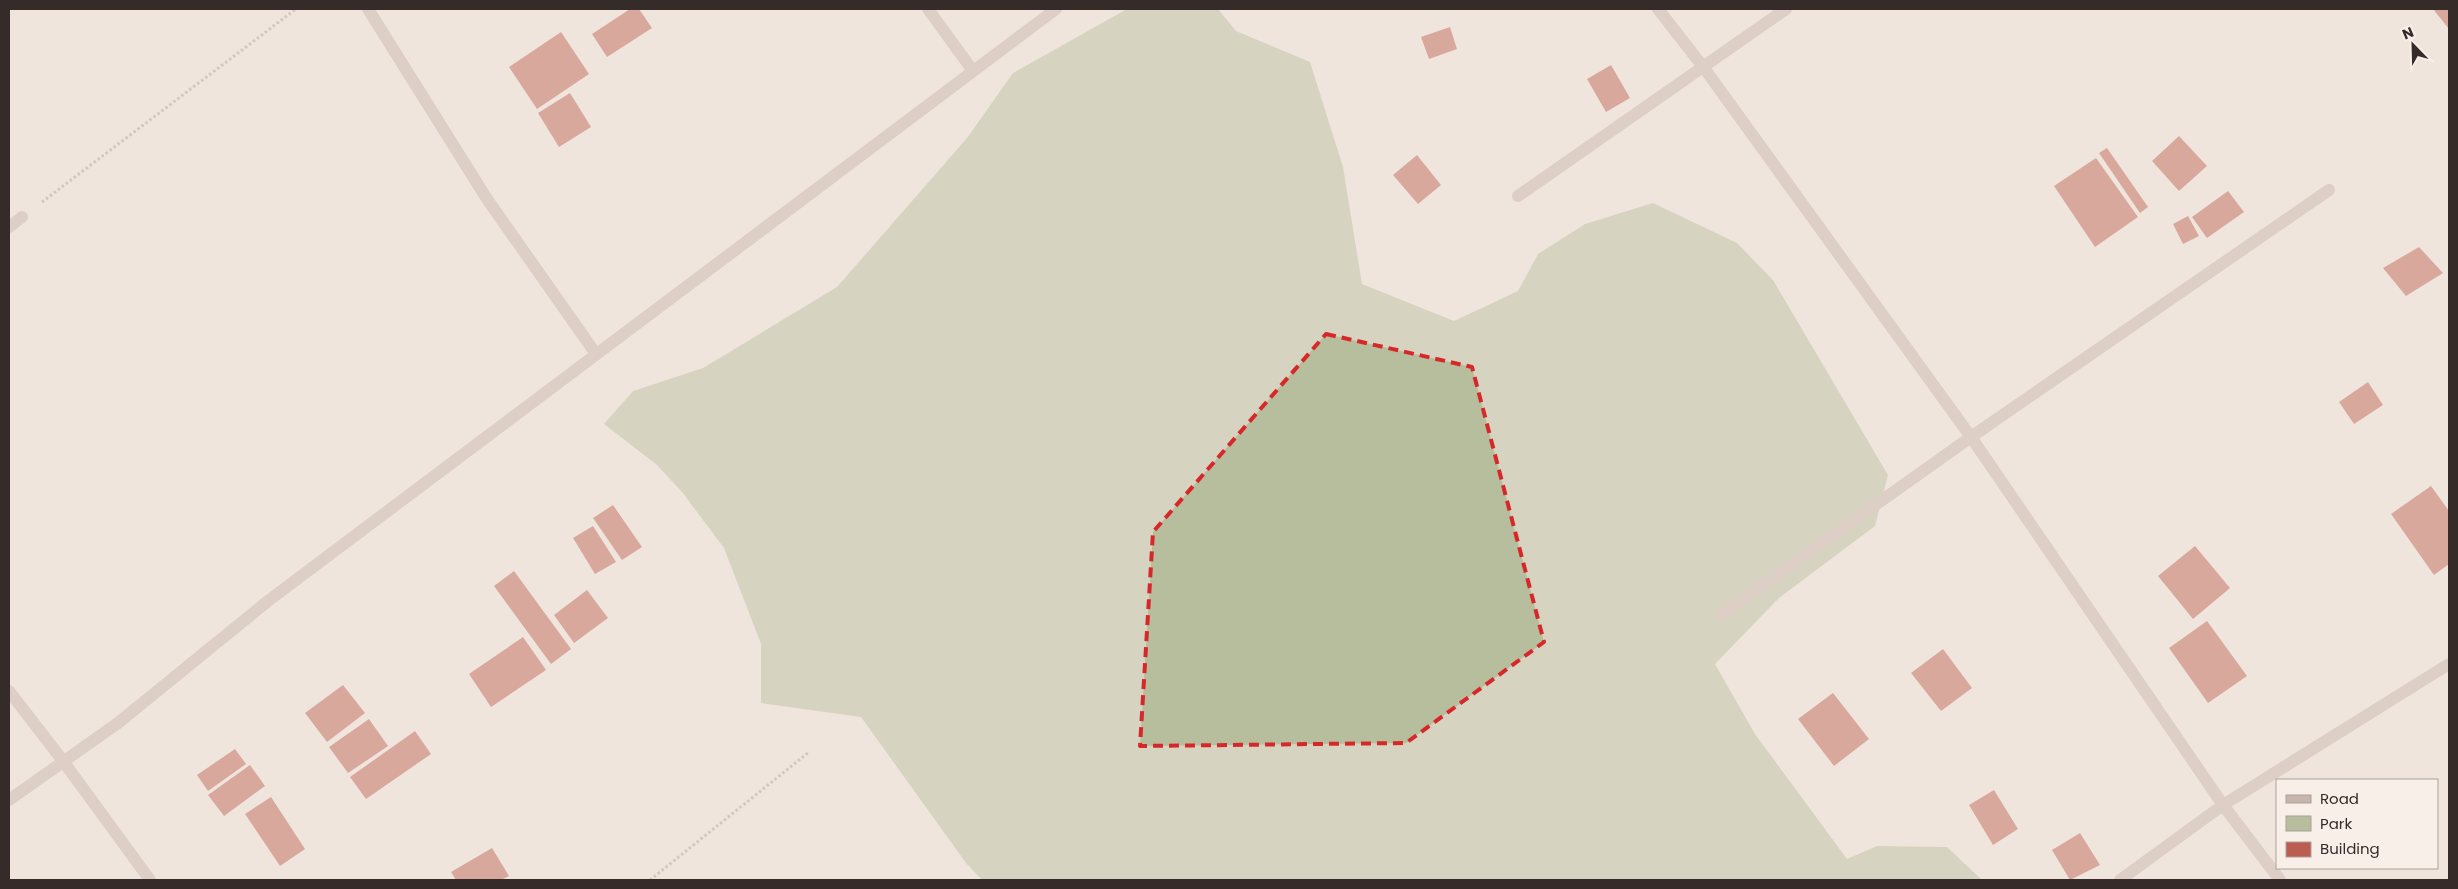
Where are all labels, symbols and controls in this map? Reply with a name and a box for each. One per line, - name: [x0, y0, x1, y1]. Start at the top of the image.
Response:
- north arrow: [2388, 20, 2438, 70]
- text: N: [2399, 22, 2417, 44]
- legend: [2276, 779, 2438, 869]
- text: Road: [2320, 788, 2359, 809]
- text: Park: [2320, 813, 2352, 834]
- text: Building: [2320, 838, 2380, 859]

